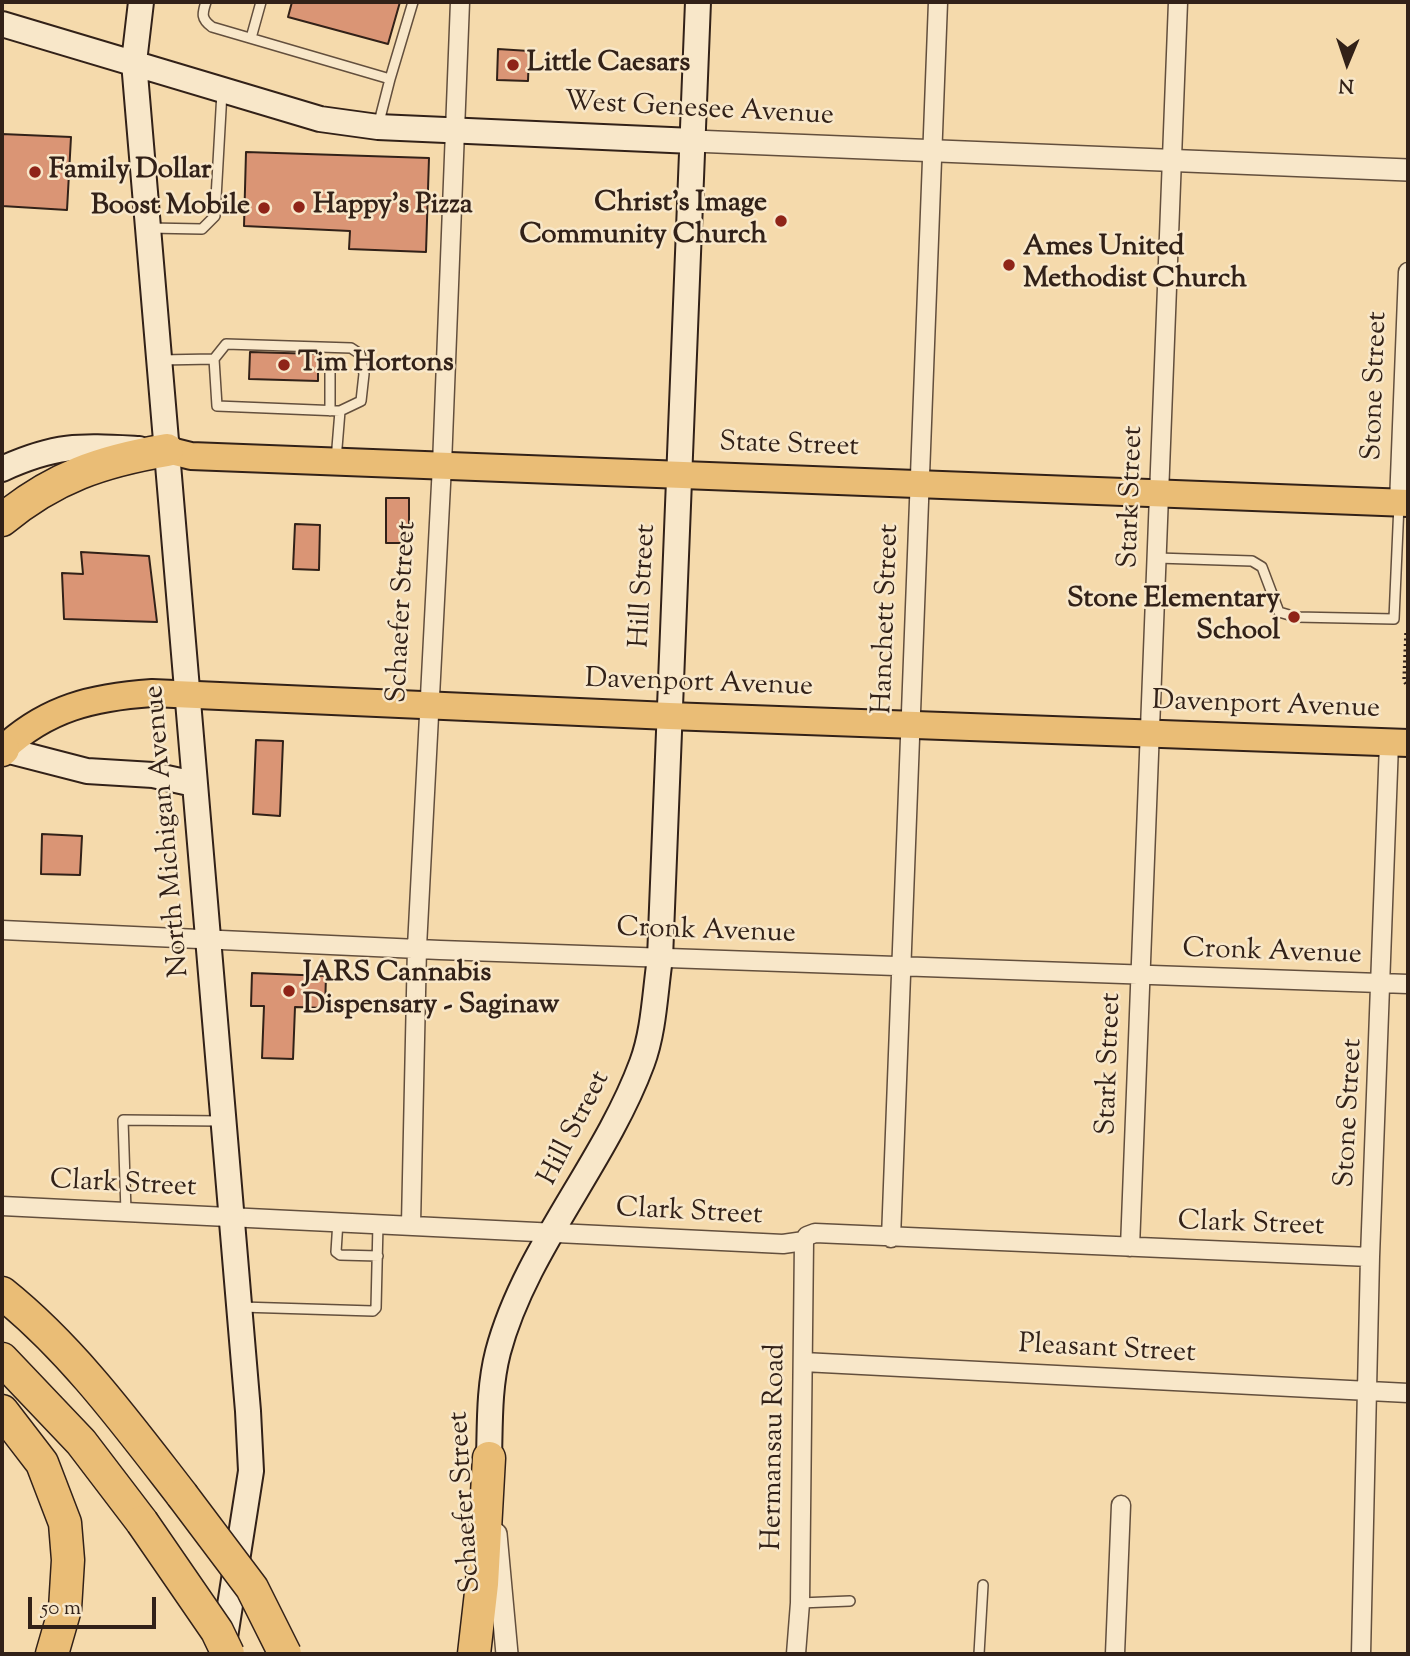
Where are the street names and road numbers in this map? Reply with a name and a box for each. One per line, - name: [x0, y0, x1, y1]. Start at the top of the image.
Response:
- street label: West Genesee Avenue: [563, 87, 835, 135]
- street label: Stone Street: [1358, 311, 1396, 461]
- street label: Stark Street: [1114, 425, 1152, 569]
- street label: State Street: [719, 428, 859, 466]
- street label: Schaefer Street: [382, 520, 426, 704]
- street label: Hill Street: [625, 523, 665, 649]
- street label: Hanchett Street: [868, 523, 908, 715]
- street label: Davenport Avenue: [584, 664, 814, 706]
- street label: North Michigan Avenue: [140, 684, 198, 978]
- street label: Davenport Avenue: [1151, 686, 1381, 728]
- street label: Cronk Avenue: [616, 913, 796, 953]
- street label: Cronk Avenue: [1182, 934, 1362, 974]
- street label: Stark Street: [1092, 992, 1130, 1136]
- street label: Stone Street: [1330, 1038, 1372, 1188]
- street label: Hill Street: [533, 1066, 619, 1192]
- street label: Clark Street: [49, 1165, 197, 1207]
- street label: Clark Street: [615, 1193, 763, 1235]
- street label: Clark Street: [1177, 1207, 1325, 1245]
- street label: Pleasant Street: [1018, 1330, 1196, 1372]
- street label: Hermansau Road: [757, 1343, 795, 1551]
- street label: Schaefer Street: [444, 1410, 490, 1594]

